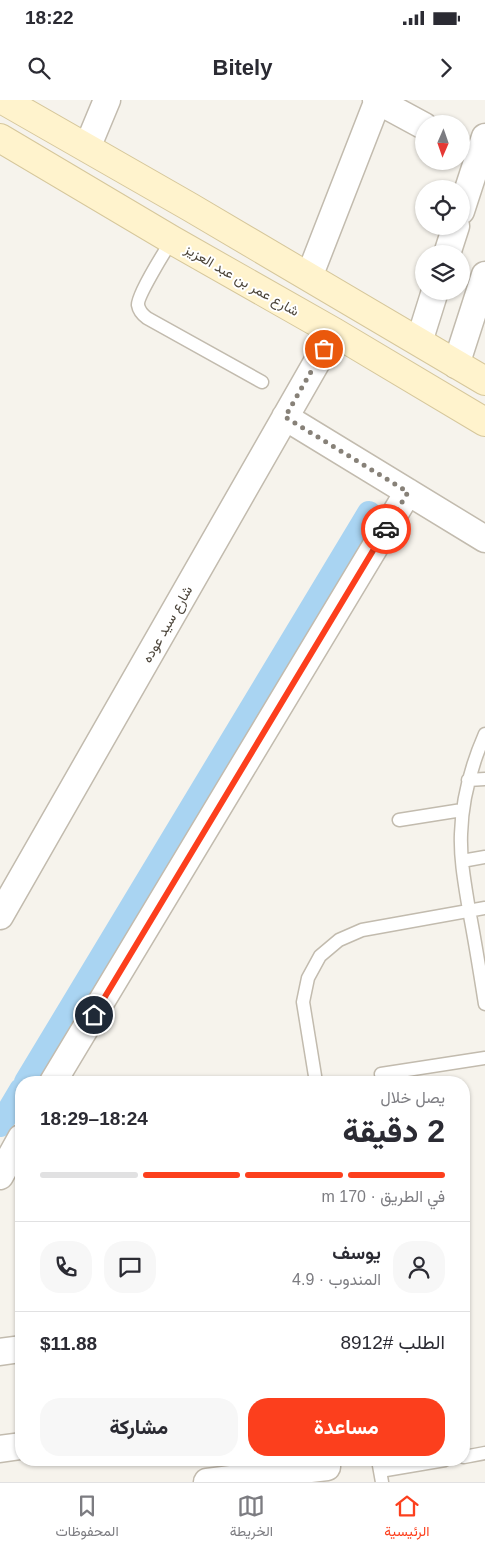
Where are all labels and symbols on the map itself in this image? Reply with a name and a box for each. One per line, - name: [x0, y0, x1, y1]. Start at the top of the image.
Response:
- north arrow: [415, 115, 470, 170]
- street label: شارع عمر بن عبد العزيز: [180, 240, 302, 322]
- pin: [303, 328, 345, 370]
- courier: [361, 504, 411, 554]
- street label: شارع سيد عوده: [139, 583, 198, 667]
- pin: [73, 994, 115, 1036]

